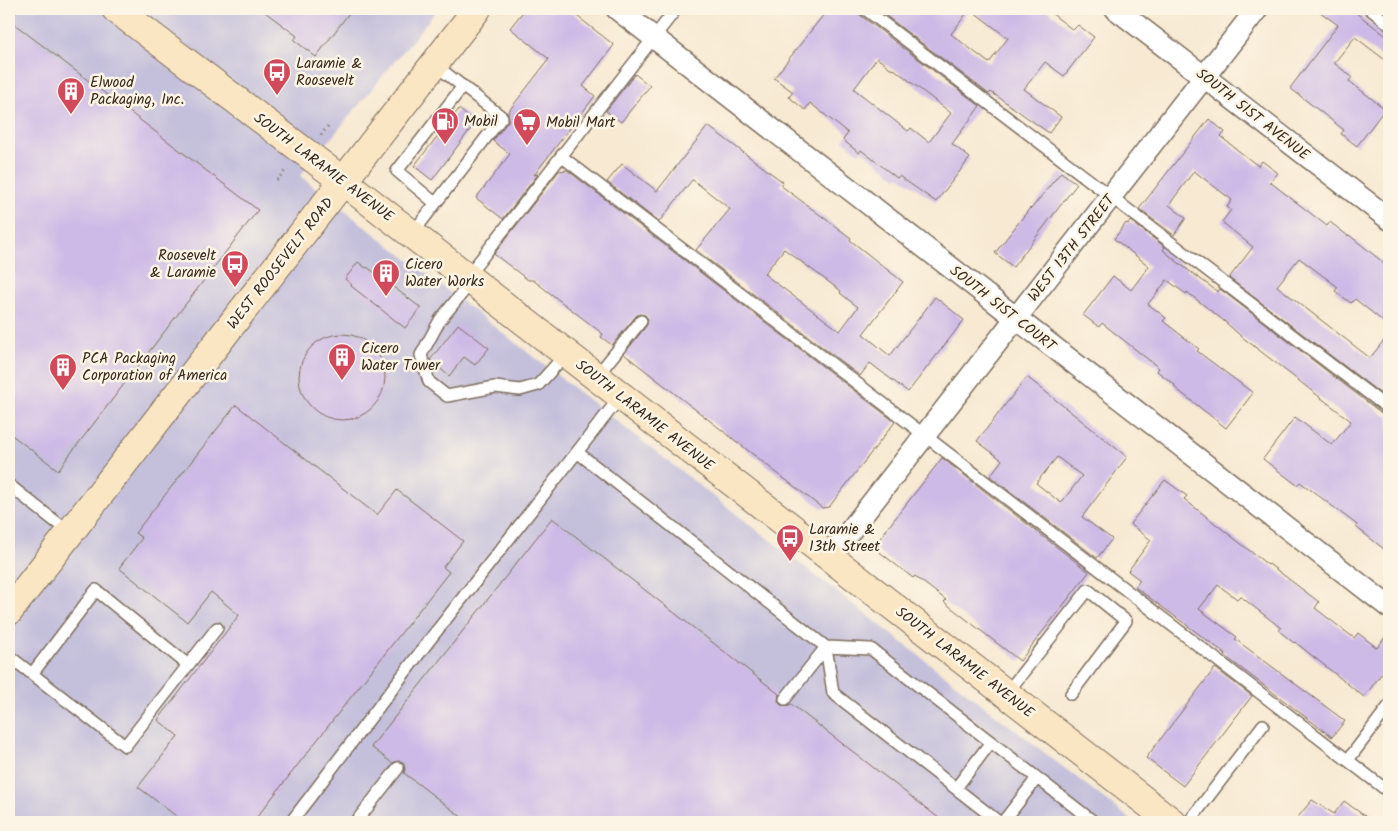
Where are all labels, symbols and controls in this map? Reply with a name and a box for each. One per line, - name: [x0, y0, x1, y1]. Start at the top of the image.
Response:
- place label: Laramie & Roosevelt: [296, 52, 362, 93]
- bus stop icon: Laramie & Roosevelt: [262, 57, 292, 96]
- street label: SOUTH 51ST AVENUE: [1190, 63, 1315, 168]
- place label: Elwood Packaging, Inc.: [90, 71, 184, 112]
- building icon: Elwood Packaging, Inc.: [56, 76, 86, 115]
- fuel station icon: Mobil: [430, 106, 460, 145]
- street label: SOUTH LARAMIE AVENUE: [248, 107, 400, 229]
- supermarket icon: Mobil Mart: [512, 107, 542, 146]
- place label: Mobil: [464, 110, 498, 134]
- place label: Mobil Mart: [546, 111, 616, 135]
- street label: WEST 13TH STREET: [1022, 188, 1123, 307]
- street label: WEST ROOSEVELT ROAD: [221, 192, 340, 335]
- place label: Roosevelt & Laramie: [150, 244, 216, 285]
- bus stop icon: Roosevelt & Laramie: [220, 249, 250, 288]
- place label: Cicero Water Works: [405, 253, 485, 294]
- building icon: Cicero Water Works: [371, 258, 401, 297]
- street label: SOUTH 51ST COURT: [944, 260, 1062, 359]
- place label: Cicero Water Tower: [361, 337, 441, 378]
- building icon: Cicero Water Tower: [327, 342, 357, 381]
- place label: PCA Packaging Corporation of America: [82, 347, 227, 388]
- building icon: PCA Packaging Corporation of America: [48, 352, 78, 391]
- street label: SOUTH LARAMIE AVENUE: [570, 354, 720, 478]
- place label: Laramie & 13th Street: [809, 518, 880, 559]
- bus stop icon: Laramie & 13th Street: [775, 523, 805, 562]
- street label: SOUTH LARAMIE AVENUE: [890, 601, 1040, 725]

